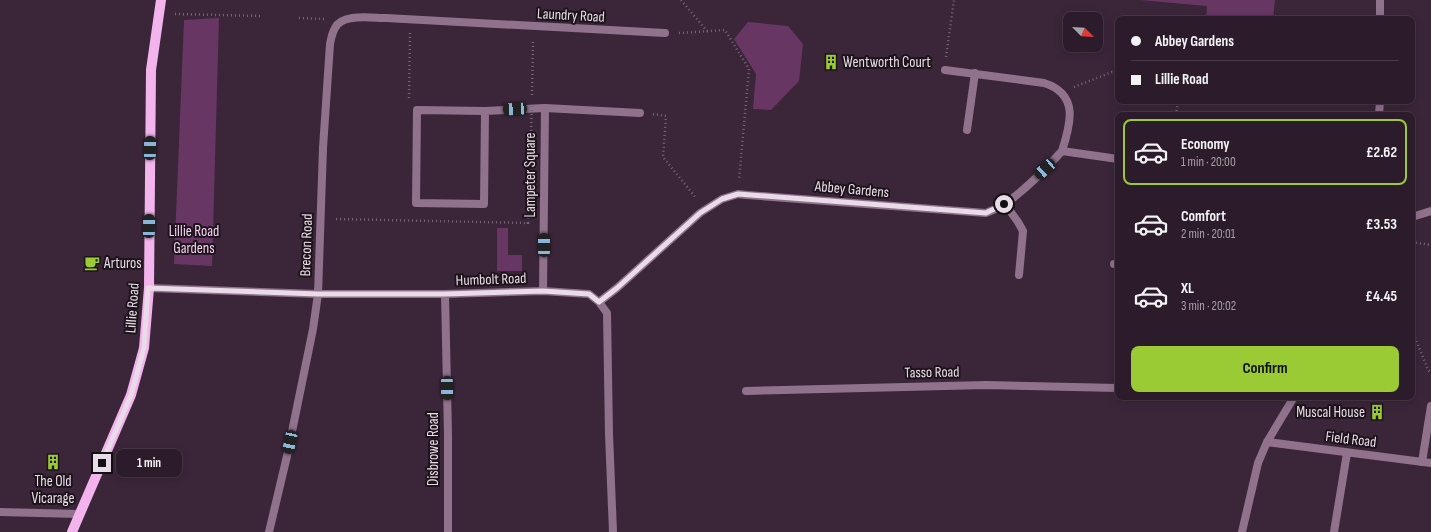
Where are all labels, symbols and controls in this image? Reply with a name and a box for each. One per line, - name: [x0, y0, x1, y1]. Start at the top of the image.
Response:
- street label: Laundry Road: [537, 4, 605, 27]
- north arrow: [1063, 12, 1103, 52]
- map controls: [1063, 12, 1103, 52]
- text: Abbey Gardens: [1155, 32, 1234, 51]
- building icon: Wentworth Court: [822, 53, 840, 71]
- place label: Wentworth Court: [843, 53, 931, 72]
- text: Lillie Road: [1155, 70, 1208, 89]
- car: [503, 102, 527, 116]
- street label: Lampeter Square: [521, 132, 540, 218]
- icon: car: [1133, 134, 1169, 170]
- text: Economy: [1181, 135, 1230, 154]
- car: [144, 136, 156, 160]
- text: £2.62: [1366, 143, 1397, 162]
- text: 1 min · 20:00: [1181, 154, 1236, 170]
- car: [1032, 157, 1058, 181]
- street label: Abbey Gardens: [813, 177, 890, 202]
- route start: [995, 195, 1013, 213]
- icon: car: [1133, 206, 1169, 242]
- text: Comfort: [1181, 207, 1226, 226]
- street label: Brecon Road: [296, 213, 317, 277]
- car: [143, 214, 155, 238]
- text: £3.53: [1366, 215, 1397, 234]
- park label: Lillie Road Gardens: [169, 222, 219, 258]
- text: 2 min · 20:01: [1181, 226, 1235, 242]
- car: [538, 233, 550, 257]
- cafe icon: Arturos: [83, 254, 101, 272]
- place label: Arturos: [103, 254, 142, 273]
- street label: Humbolt Road: [455, 269, 527, 290]
- icon: car: [1133, 278, 1169, 314]
- text: XL: [1181, 279, 1194, 298]
- street label: Lillie Road: [121, 282, 144, 334]
- text: £4.45: [1365, 287, 1397, 306]
- text: 3 min · 20:02: [1181, 298, 1236, 314]
- button: Confirm: [1131, 346, 1399, 392]
- street label: Tasso Road: [904, 363, 960, 382]
- car: [441, 376, 453, 400]
- place label: Muscal House: [1296, 403, 1365, 422]
- building icon: Muscal House: [1368, 403, 1386, 421]
- street label: Disbrowe Road: [424, 412, 443, 486]
- street label: Field Road: [1324, 427, 1377, 452]
- car: [282, 429, 298, 455]
- callout: 1 min: [116, 449, 182, 477]
- building icon: The Old Vicarage: [44, 453, 62, 471]
- route end: [93, 454, 111, 472]
- text: 1 min: [137, 455, 161, 471]
- place label: The Old Vicarage: [32, 472, 74, 508]

